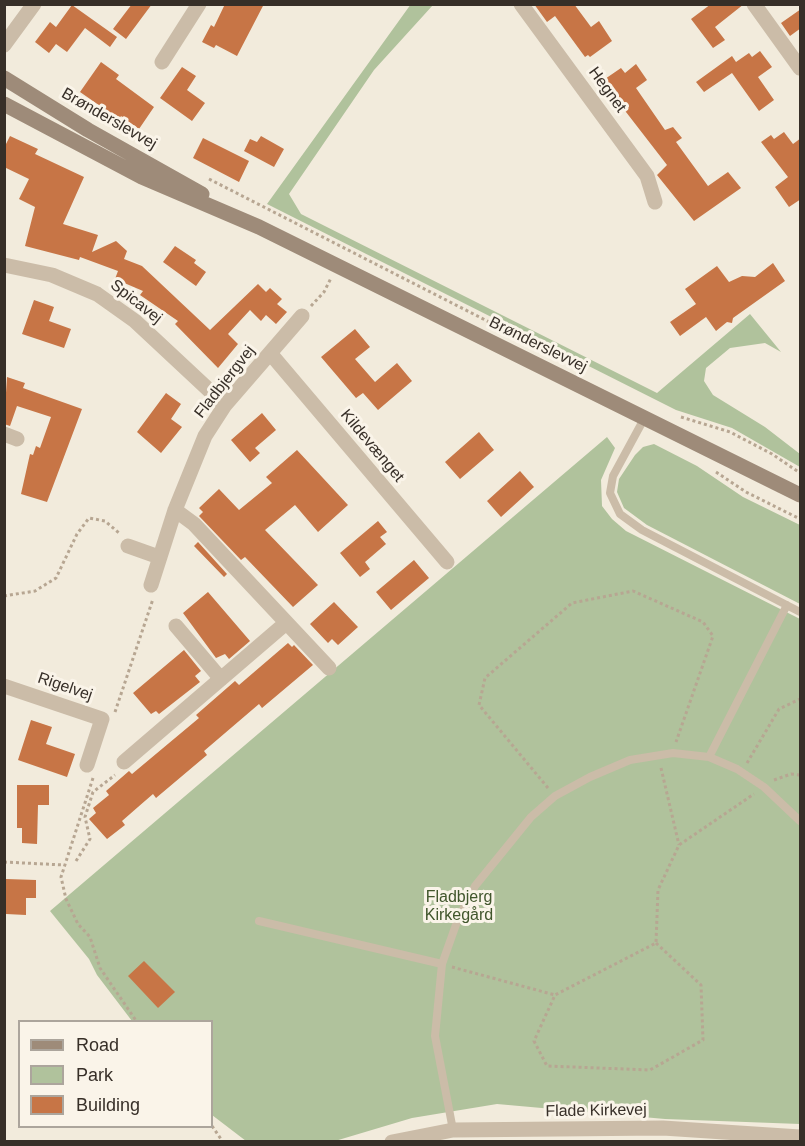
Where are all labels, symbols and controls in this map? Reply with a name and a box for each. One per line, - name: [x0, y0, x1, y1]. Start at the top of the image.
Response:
- street label: Hegnet: [584, 63, 630, 117]
- street label: Brønderslevvej: [58, 84, 160, 154]
- street label: Spicavej: [106, 276, 166, 328]
- street label: Brønderslevvej: [486, 313, 590, 377]
- street label: Fladbjergvej: [191, 342, 259, 422]
- street label: Kildevænget: [336, 406, 408, 486]
- street label: Rigelvej: [35, 669, 95, 705]
- park label: Fladbjerg Kirkegård: [425, 888, 493, 926]
- legend: [18, 1020, 213, 1128]
- text: Road: [76, 1035, 119, 1055]
- text: Park: [76, 1065, 113, 1085]
- text: Building: [76, 1095, 140, 1115]
- street label: Flade Kirkevej: [545, 1101, 647, 1121]

